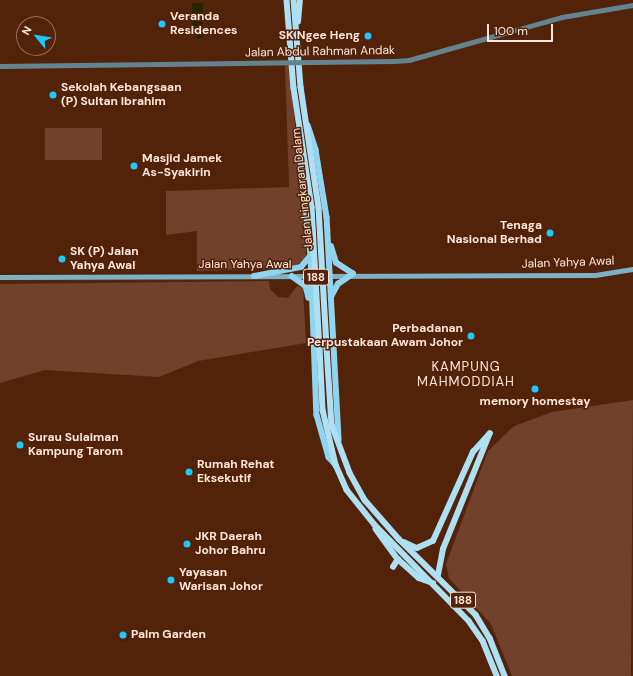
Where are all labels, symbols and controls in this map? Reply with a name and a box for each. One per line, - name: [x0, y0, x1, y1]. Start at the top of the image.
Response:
- place label: Veranda Residences: [170, 10, 237, 38]
- north arrow: [16, 16, 56, 56]
- scale bar: [489, 16, 555, 42]
- marker: Veranda Residences: [157, 19, 167, 29]
- text: 100 m: [494, 23, 528, 39]
- text: N: [18, 24, 35, 37]
- place label: SK Ngee Heng: [279, 29, 360, 43]
- marker: SK Ngee Heng: [363, 31, 373, 41]
- street label: Jalan Abdul Rahman Andak: [245, 43, 395, 61]
- place label: Sekolah Kebangsaan (P) Sultan Ibrahim: [61, 81, 182, 109]
- marker: Sekolah Kebangsaan (P) Sultan Ibrahim: [48, 90, 58, 100]
- street label: Jalan Lingkaran Dalam: [289, 127, 317, 251]
- place label: Masjid Jamek As-Syakirin: [142, 152, 222, 180]
- marker: Masjid Jamek As-Syakirin: [129, 161, 139, 171]
- place label: Tenaga Nasional Berhad: [447, 219, 542, 247]
- marker: Tenaga Nasional Berhad: [545, 228, 555, 238]
- place label: SK (P) Jalan Yahya Awal: [70, 245, 139, 273]
- marker: SK (P) Jalan Yahya Awal: [57, 254, 67, 264]
- street label: Jalan Yahya Awal: [521, 254, 615, 272]
- street label: Jalan Yahya Awal: [199, 258, 291, 272]
- road number: 188: [303, 268, 329, 286]
- place label: Perbadanan Perpustakaan Awam Johor: [307, 322, 463, 350]
- marker: Perbadanan Perpustakaan Awam Johor: [466, 331, 476, 341]
- district label: KAMPUNG MAHMODDIAH: [417, 360, 515, 391]
- marker: memory homestay: [530, 384, 540, 394]
- place label: memory homestay: [480, 395, 590, 409]
- place label: Surau Sulaiman Kampung Tarom: [28, 431, 123, 459]
- marker: Surau Sulaiman Kampung Tarom: [15, 440, 25, 450]
- place label: Rumah Rehat Eksekutif: [197, 458, 275, 486]
- marker: Rumah Rehat Eksekutif: [184, 467, 194, 477]
- place label: JKR Daerah Johor Bahru: [195, 530, 266, 558]
- marker: JKR Daerah Johor Bahru: [182, 539, 192, 549]
- place label: Yayasan Warisan Johor: [179, 566, 263, 594]
- marker: Yayasan Warisan Johor: [166, 575, 176, 585]
- road number: 188: [450, 591, 476, 609]
- place label: Palm Garden: [131, 628, 206, 642]
- marker: Palm Garden: [118, 630, 128, 640]

